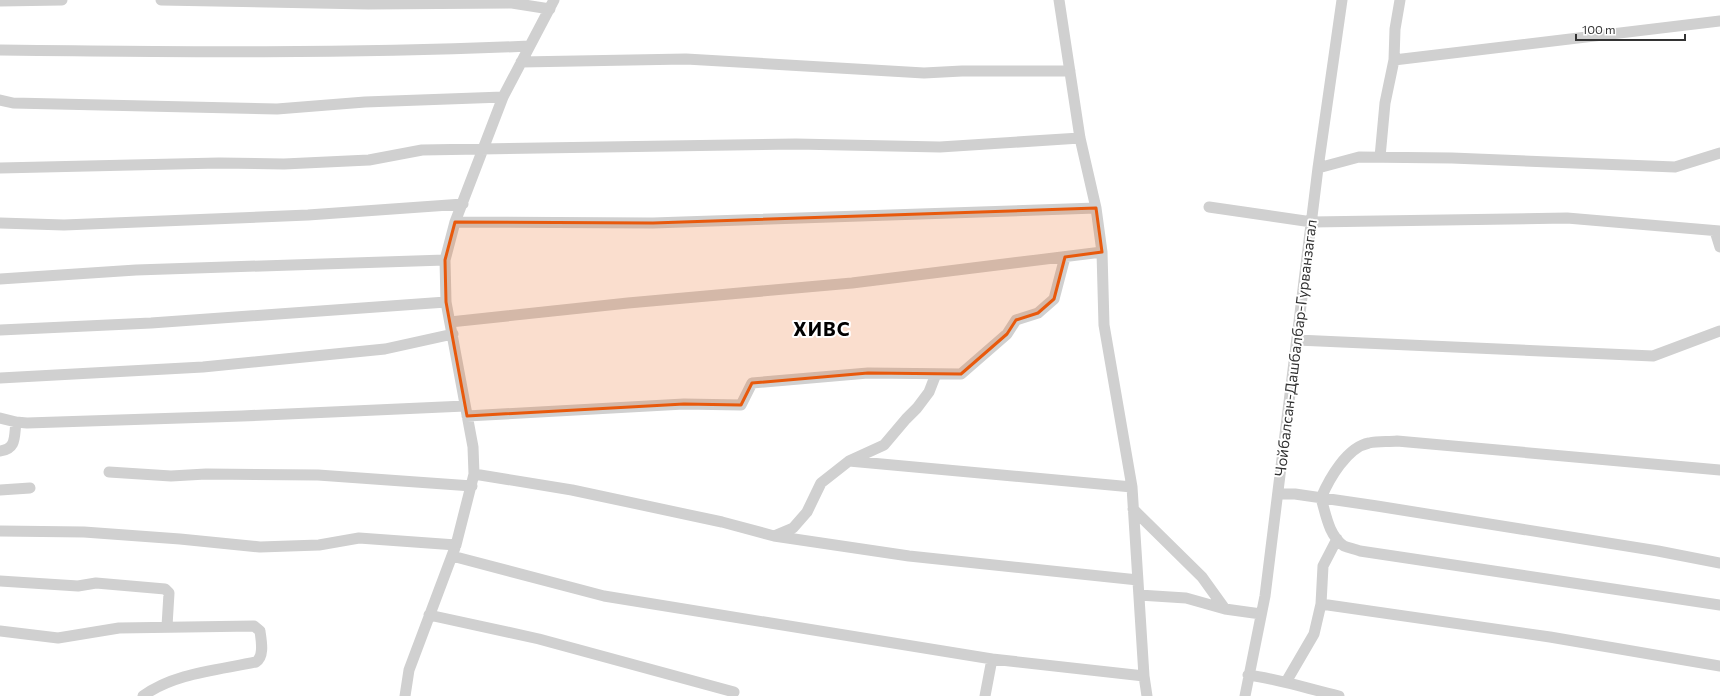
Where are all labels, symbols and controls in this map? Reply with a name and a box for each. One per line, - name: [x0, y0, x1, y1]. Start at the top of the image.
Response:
- scale bar: [1576, 16, 1685, 42]
- text: 100 m: [1582, 22, 1616, 36]
- street label: Чойбалсан-Дашбалбар-Гурванзагал: [1270, 218, 1320, 477]
- district label: ХИВС: [793, 317, 851, 340]

